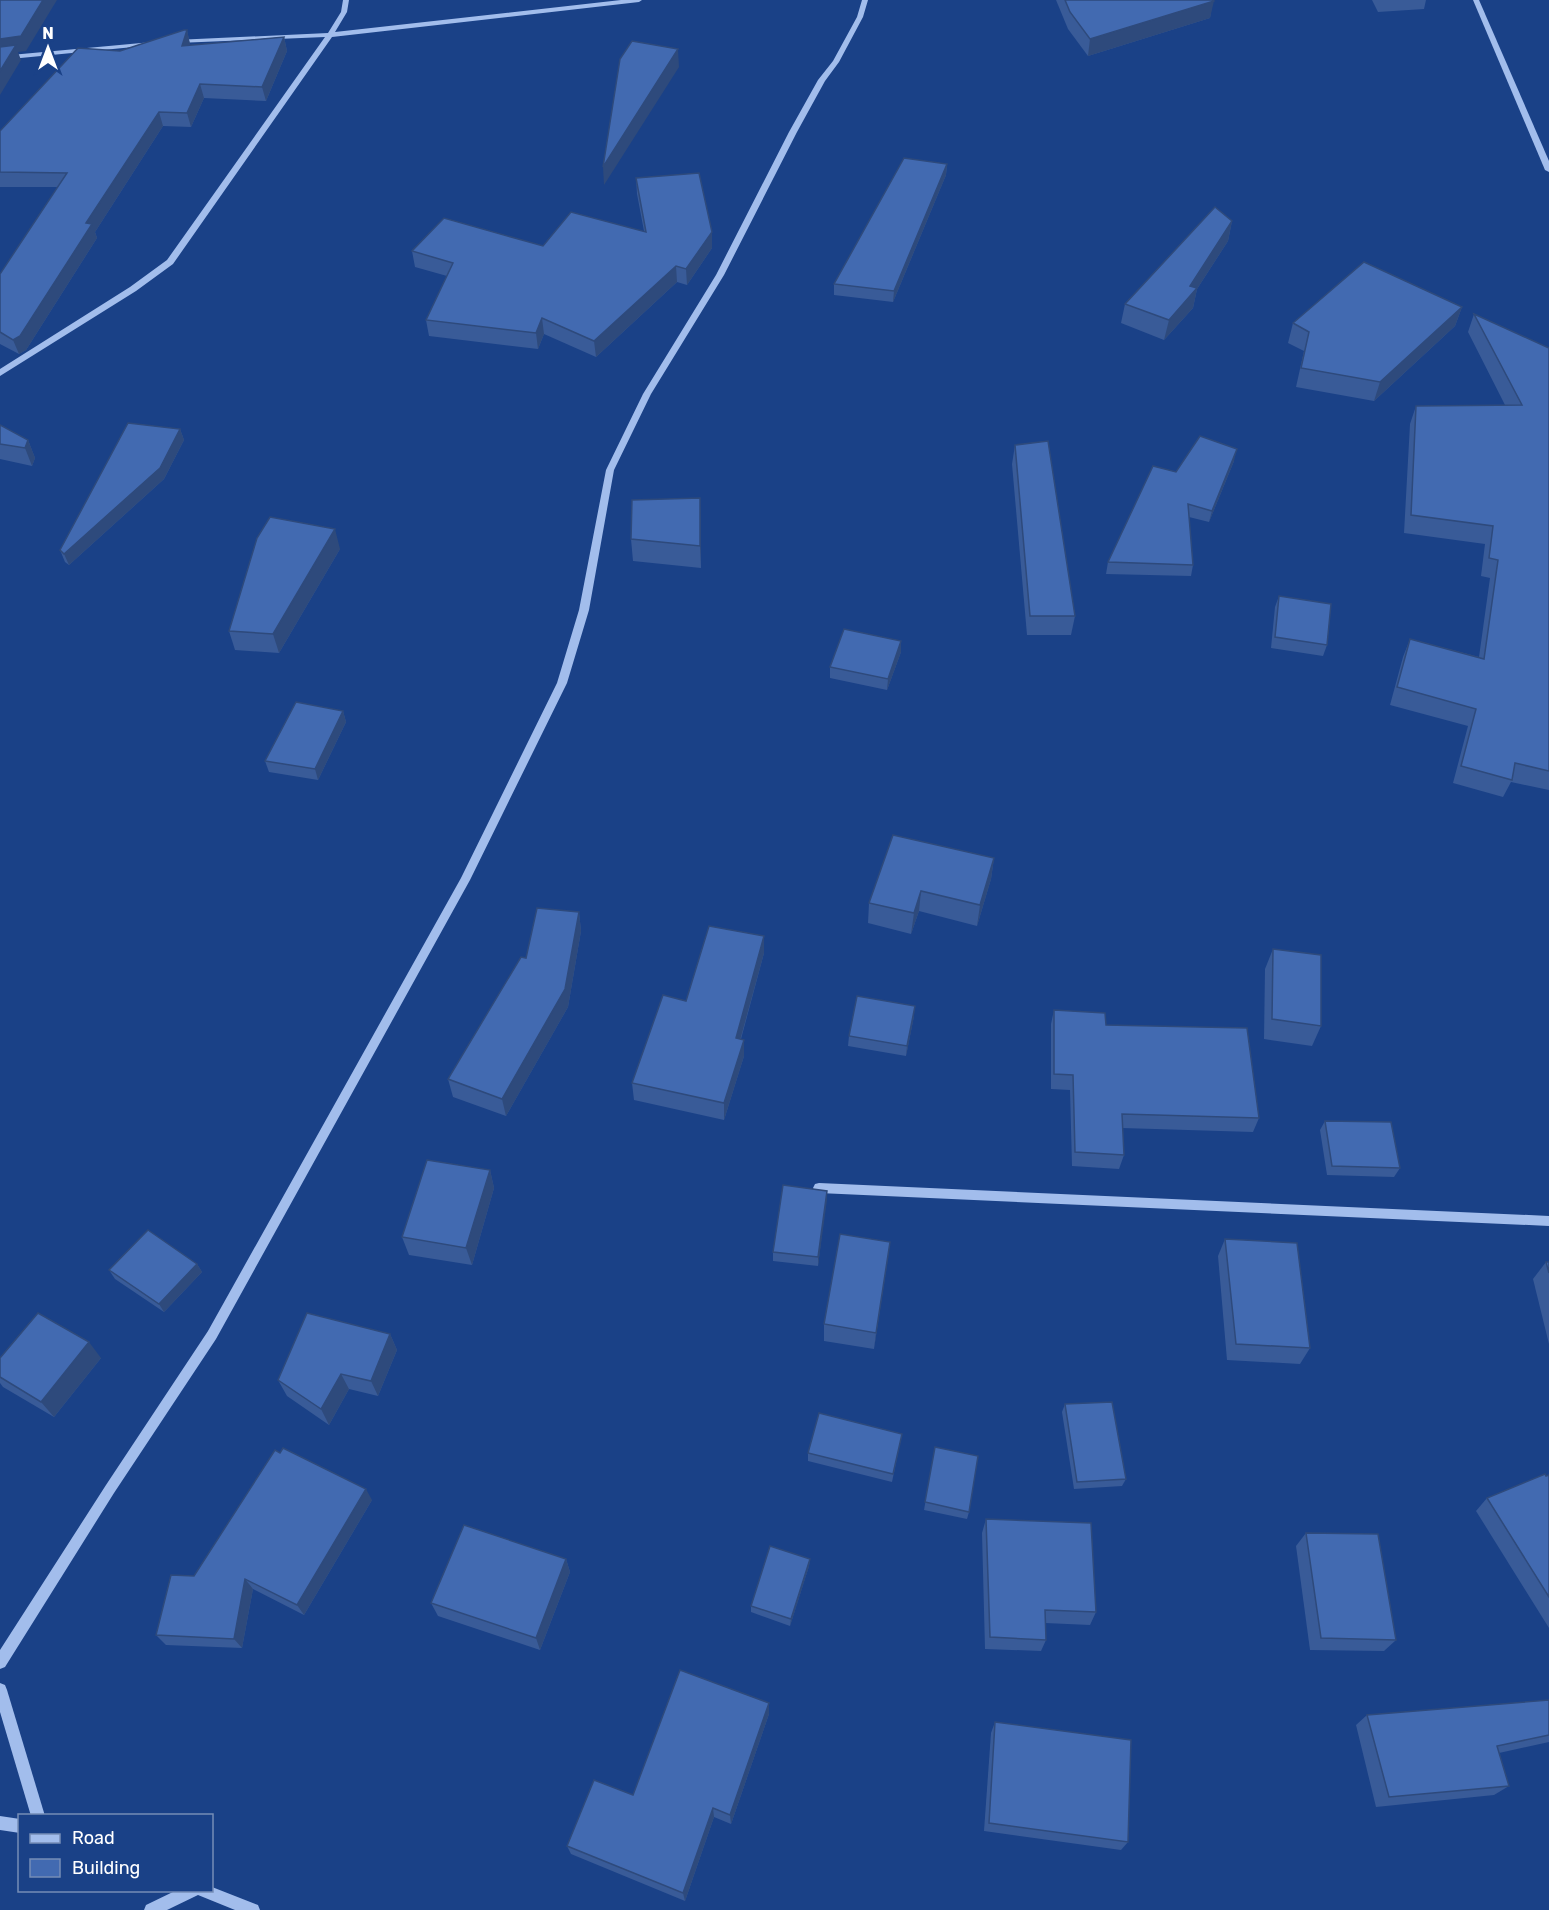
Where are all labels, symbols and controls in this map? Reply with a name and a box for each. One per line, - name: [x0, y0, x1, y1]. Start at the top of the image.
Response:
- north arrow: [18, 18, 78, 78]
- text: N: [42, 24, 54, 43]
- legend: [18, 1814, 213, 1892]
- text: Road: [72, 1827, 115, 1849]
- text: Building: [72, 1857, 140, 1879]

